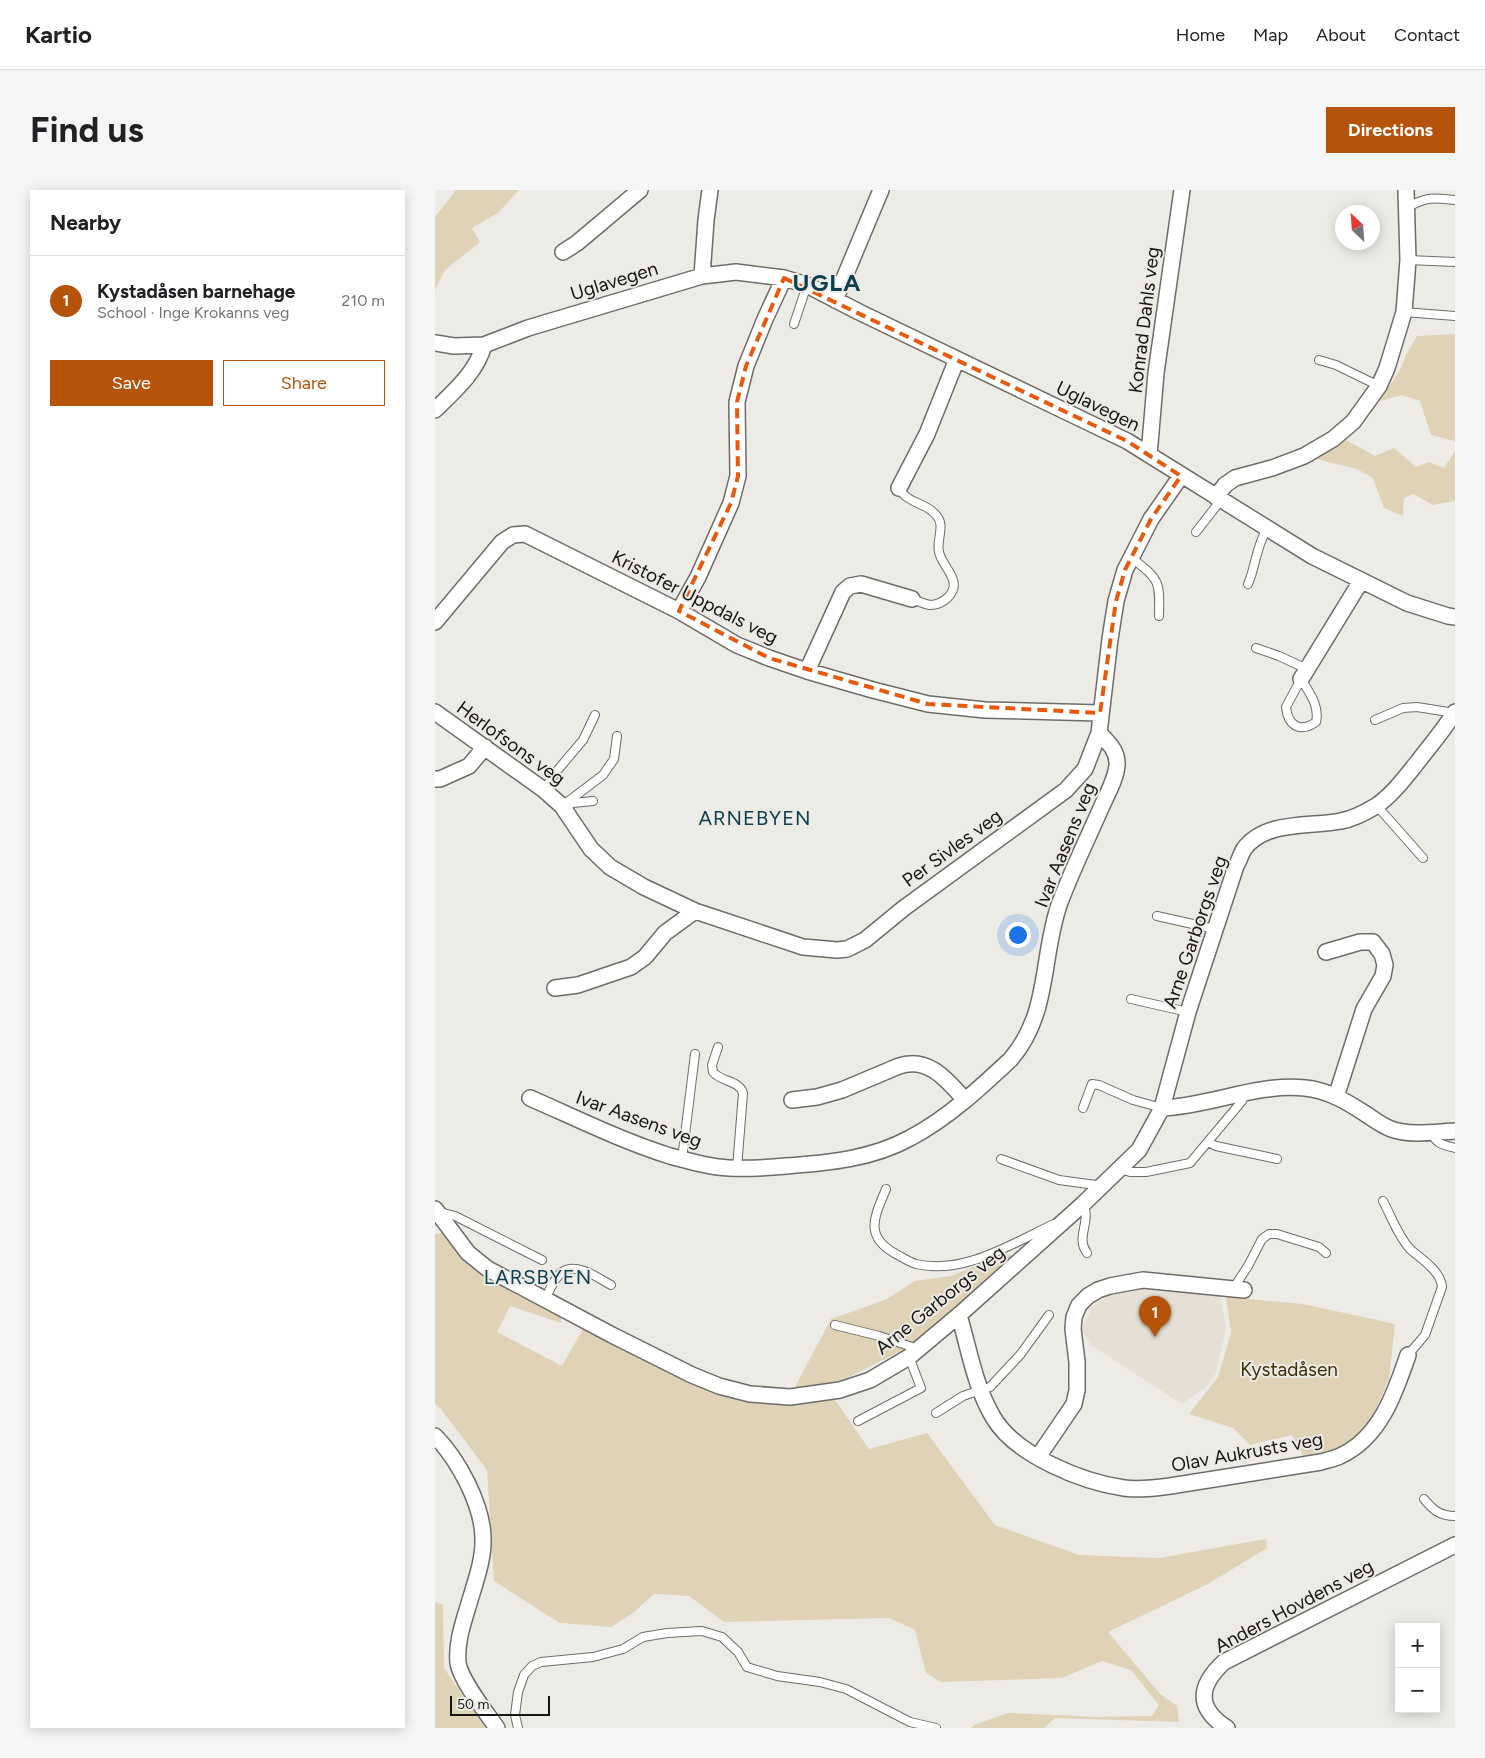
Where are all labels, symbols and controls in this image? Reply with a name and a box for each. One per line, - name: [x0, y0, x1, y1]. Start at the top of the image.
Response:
- text: Kartio: [25, 20, 92, 49]
- text: Home: [1176, 24, 1225, 46]
- text: Map: [1253, 24, 1288, 46]
- text: About: [1316, 24, 1366, 46]
- text: Contact: [1394, 24, 1460, 46]
- button: Directions: [1326, 107, 1455, 153]
- text: Find us: [30, 109, 144, 151]
- north arrow: [1335, 205, 1380, 250]
- text: Nearby: [50, 210, 121, 235]
- street label: Konrad Dahls veg: [1124, 246, 1164, 394]
- street label: Uglavegen: [567, 257, 661, 305]
- district label: UGLA: [793, 268, 861, 297]
- text: Kystadåsen barnehage: [97, 280, 295, 303]
- text: 1: [63, 291, 69, 310]
- text: 210 m: [342, 291, 385, 310]
- text: School · Inge Krokanns veg: [97, 303, 290, 322]
- button: Save: [50, 360, 213, 406]
- button: Share: [223, 360, 385, 406]
- street label: Uglavegen: [1052, 376, 1144, 436]
- street label: Kristofer Uppdals veg: [608, 545, 782, 649]
- street label: Herlofsons veg: [452, 696, 570, 790]
- street label: Ivar Aasens veg: [1029, 779, 1101, 911]
- street label: Per Sivles veg: [898, 804, 1006, 892]
- district label: ARNEBYEN: [699, 806, 812, 830]
- street label: Arne Garborgs veg: [1158, 853, 1232, 1011]
- your location: [1005, 922, 1031, 948]
- street label: Ivar Aasens veg: [573, 1086, 705, 1152]
- street label: Arne Garborgs veg: [871, 1241, 1009, 1359]
- district label: LARSBYEN: [484, 1265, 592, 1289]
- pin: 1: [1139, 1296, 1171, 1337]
- park label: Kystadåsen: [1240, 1358, 1338, 1381]
- street label: Olav Aukrusts veg: [1169, 1427, 1325, 1477]
- street label: Anders Hovdens veg: [1211, 1554, 1377, 1658]
- map controls: [1395, 1623, 1440, 1713]
- button: +: [1395, 1623, 1440, 1668]
- button: −: [1395, 1668, 1440, 1713]
- scale bar: [450, 1693, 550, 1716]
- text: 50 m: [457, 1696, 489, 1713]

